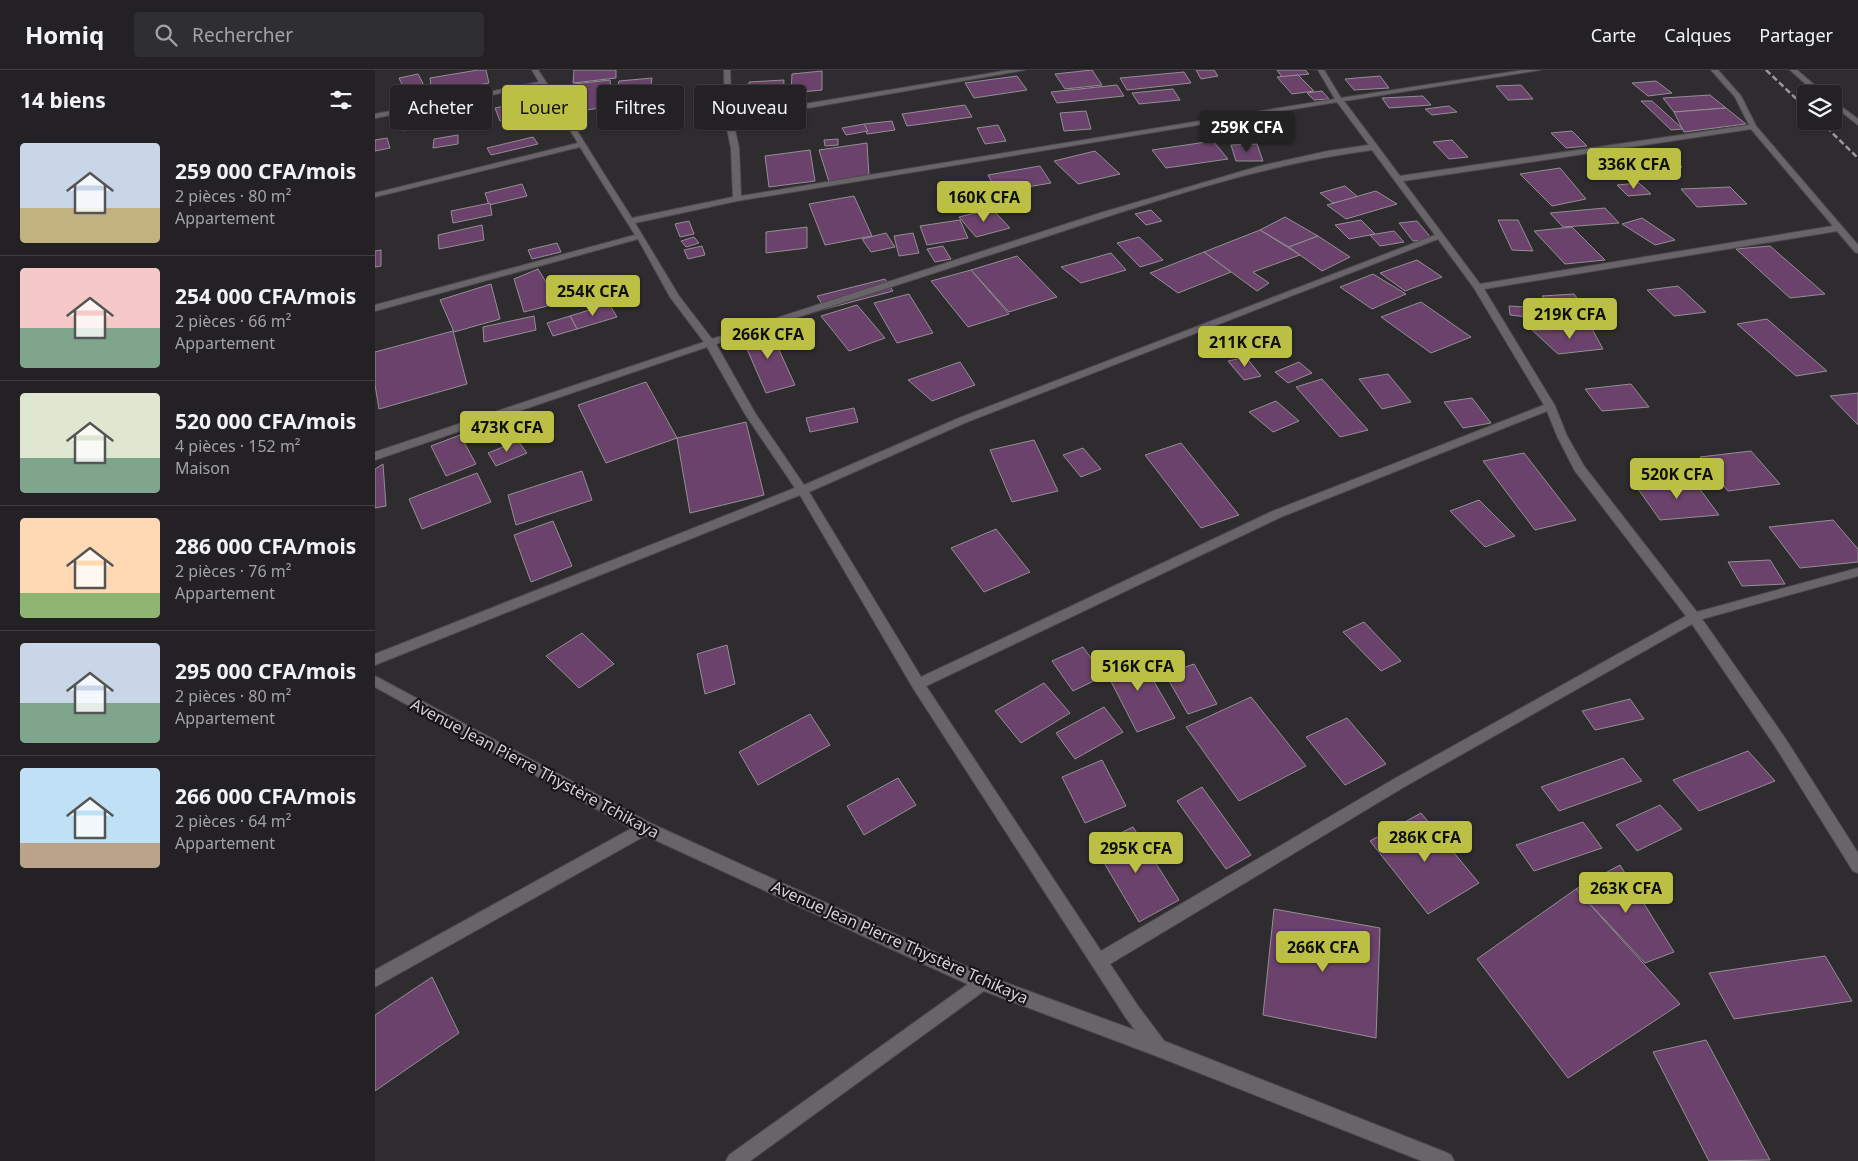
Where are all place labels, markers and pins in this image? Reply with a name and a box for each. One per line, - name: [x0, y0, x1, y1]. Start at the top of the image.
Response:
- pin: 259K CFA: [1195, 111, 1299, 153]
- pin: 336K CFA: [1582, 148, 1686, 190]
- pin: 160K CFA: [932, 180, 1036, 223]
- pin: 254K CFA: [541, 274, 645, 317]
- pin: 219K CFA: [1518, 298, 1622, 340]
- pin: 266K CFA: [716, 318, 820, 360]
- pin: 211K CFA: [1193, 326, 1297, 368]
- pin: 473K CFA: [455, 410, 559, 453]
- pin: 520K CFA: [1625, 458, 1729, 500]
- pin: 516K CFA: [1086, 650, 1190, 692]
- pin: 286K CFA: [1373, 820, 1477, 863]
- pin: 295K CFA: [1084, 832, 1188, 874]
- pin: 263K CFA: [1574, 872, 1678, 914]
- pin: 266K CFA: [1271, 930, 1375, 973]

